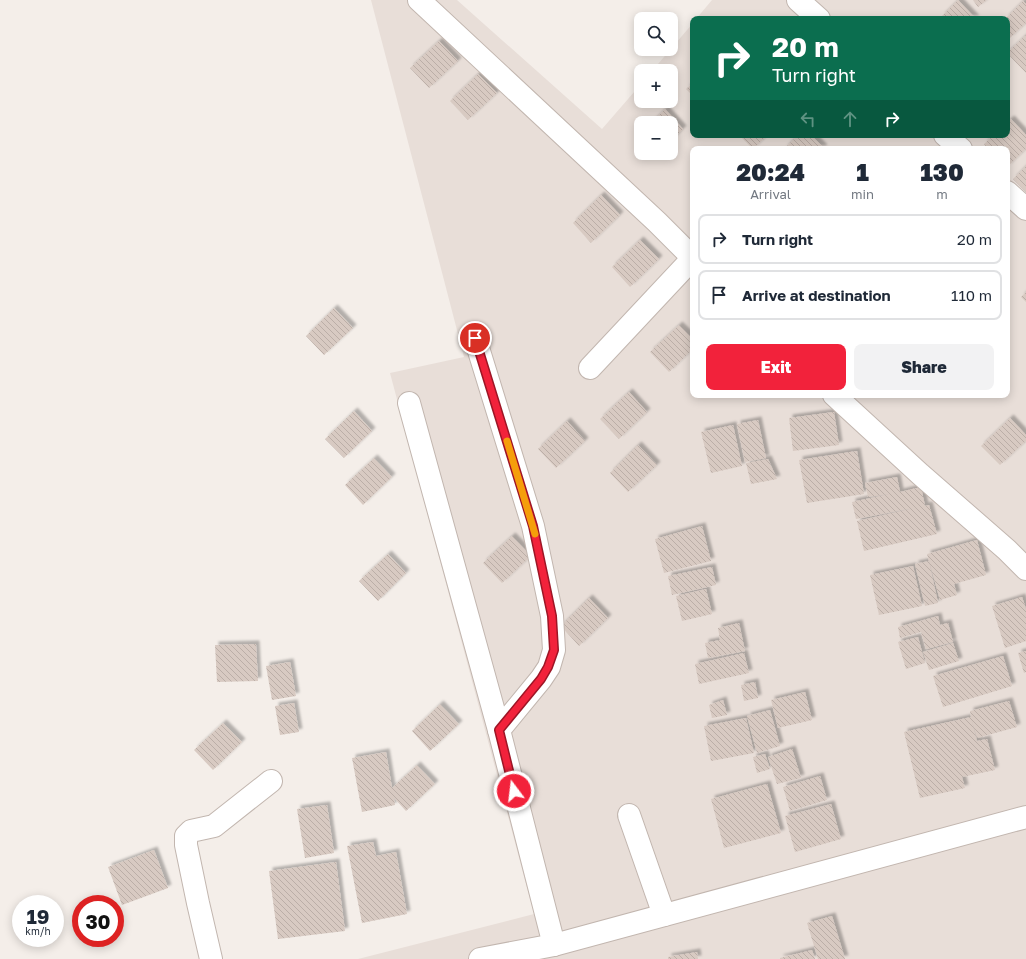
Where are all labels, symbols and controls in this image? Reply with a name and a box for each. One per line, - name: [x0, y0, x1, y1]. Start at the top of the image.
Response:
- map controls: [634, 12, 678, 160]
- button: search: [634, 12, 678, 56]
- text: 20 m: [772, 30, 839, 63]
- icon: right: [706, 32, 758, 84]
- button: +: [634, 64, 678, 108]
- text: Turn right: [772, 64, 856, 86]
- icon: left: [797, 108, 819, 130]
- icon: ahead: [839, 108, 861, 130]
- icon: right: [881, 108, 903, 130]
- button: −: [634, 116, 678, 160]
- text: 20:24: [736, 157, 805, 186]
- text: 1: [856, 157, 869, 186]
- text: 130: [920, 157, 964, 186]
- text: Arrival: [750, 186, 791, 202]
- text: min: [851, 186, 874, 202]
- text: m: [936, 186, 948, 202]
- icon: right: [708, 228, 730, 250]
- text: Turn right: [742, 230, 813, 248]
- text: 20 m: [957, 230, 992, 248]
- icon: arrive: [708, 284, 730, 306]
- text: Arrive at destination: [742, 286, 891, 304]
- text: 110 m: [951, 286, 992, 304]
- pin: [458, 321, 492, 355]
- icon: arrive: [464, 327, 486, 349]
- button: Exit: [706, 344, 846, 390]
- button: Share: [854, 344, 994, 390]
- position arrow: [493, 770, 535, 812]
- speed limit sign: 30: [72, 895, 124, 947]
- text: 19: [26, 904, 49, 928]
- text: km/h: [25, 925, 51, 937]

